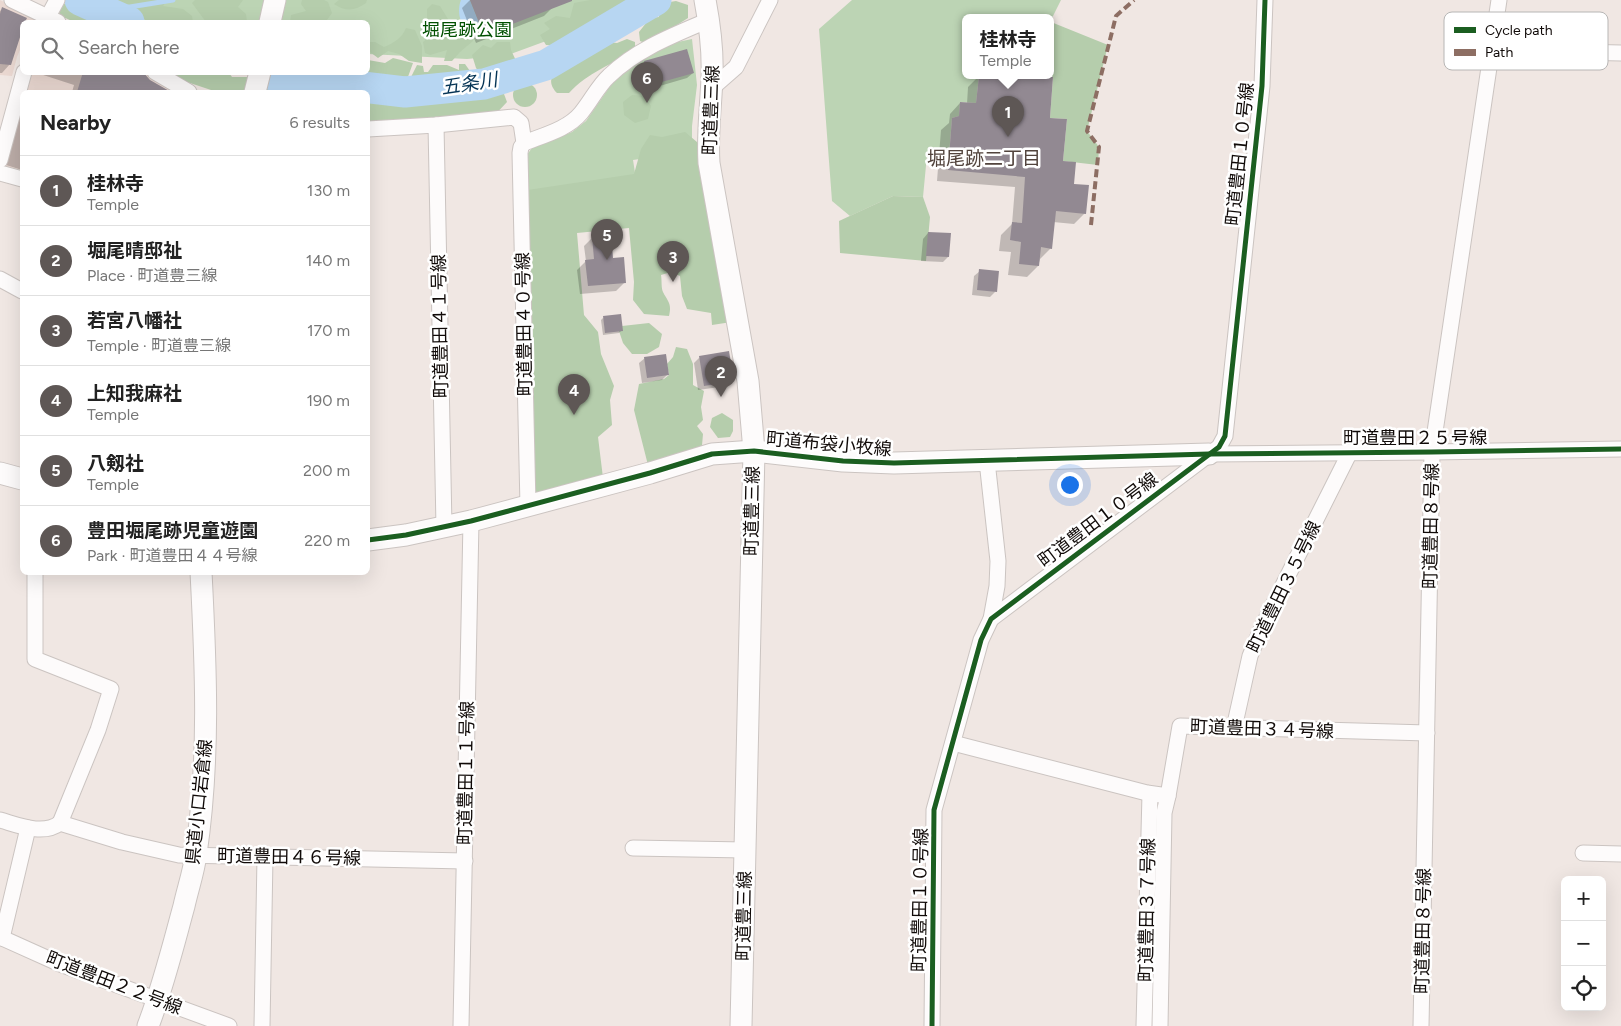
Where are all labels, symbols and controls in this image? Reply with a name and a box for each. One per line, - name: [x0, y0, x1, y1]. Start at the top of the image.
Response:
- legend: [1444, 12, 1608, 70]
- popup: [962, 14, 1054, 79]
- park label: 堀尾跡公園: [422, 19, 512, 41]
- search box: [20, 20, 370, 75]
- text: Cycle path: [1485, 22, 1553, 39]
- text: 桂林寺: [979, 28, 1037, 51]
- icon: search: [38, 34, 66, 62]
- text: Search here: [78, 36, 180, 59]
- text: Path: [1485, 44, 1513, 61]
- text: Temple: [979, 51, 1031, 70]
- pin: 6: [631, 62, 663, 103]
- street label: 町道豊三線: [698, 65, 724, 155]
- water label: 五条川: [439, 67, 501, 99]
- street label: 町道豊田１０号線: [1222, 81, 1258, 227]
- pin: 1: [992, 96, 1024, 137]
- text: Nearby: [40, 110, 111, 135]
- text: 6 results: [289, 113, 350, 132]
- district label: 堀尾跡二丁目: [927, 147, 1041, 170]
- text: 桂林寺: [87, 172, 144, 195]
- text: 1: [53, 181, 59, 200]
- text: 130 m: [307, 181, 350, 200]
- text: Temple: [87, 195, 139, 214]
- pin: 5: [591, 219, 623, 260]
- text: 堀尾晴邸祉: [87, 239, 182, 262]
- pin: 3: [657, 241, 689, 282]
- text: 2: [51, 251, 61, 270]
- text: 140 m: [306, 251, 350, 270]
- street label: 町道豊田４０号線: [512, 252, 536, 396]
- street label: 町道豊田４１号線: [428, 254, 452, 398]
- text: Place · 町道豊三線: [87, 266, 217, 285]
- text: 若宮八幡社: [87, 309, 182, 332]
- text: 3: [52, 321, 60, 340]
- text: 170 m: [307, 321, 350, 340]
- text: Temple · 町道豊三線: [87, 336, 231, 355]
- pin: 2: [705, 356, 737, 397]
- pin: 4: [558, 374, 590, 415]
- text: 上知我麻社: [87, 382, 182, 405]
- text: 4: [51, 391, 61, 410]
- text: 190 m: [307, 391, 350, 410]
- text: Temple: [87, 405, 139, 424]
- street label: 町道豊田２５号線: [1343, 427, 1487, 449]
- street label: 町道布袋小牧線: [765, 428, 893, 460]
- text: 八剱社: [87, 452, 144, 475]
- text: 5: [51, 461, 61, 480]
- text: 200 m: [303, 461, 350, 480]
- street label: 町道豊田８号線: [1419, 463, 1443, 589]
- street label: 町道豊三線: [740, 466, 764, 556]
- street label: 町道豊田１０号線: [1034, 468, 1162, 572]
- your location: [1057, 472, 1083, 498]
- text: Temple: [87, 475, 139, 494]
- street label: 町道豊田３５号線: [1243, 517, 1325, 657]
- text: 豊田堀尾跡児童遊園: [87, 519, 258, 542]
- text: 6: [51, 531, 61, 550]
- text: 220 m: [304, 531, 350, 550]
- text: Park · 町道豊田４４号線: [87, 546, 257, 565]
- street label: 町道豊田１１号線: [454, 701, 478, 845]
- street label: 町道豊田３４号線: [1190, 715, 1334, 743]
- street label: 県道小口岩倉線: [181, 738, 217, 866]
- street label: 町道豊田１０号線: [908, 828, 932, 972]
- street label: 町道豊田３７号線: [1135, 838, 1159, 982]
- street label: 町道豊田４６号線: [217, 845, 361, 869]
- street label: 町道豊田８号線: [1411, 868, 1435, 994]
- street label: 町道豊三線: [732, 871, 756, 961]
- map controls: [1561, 876, 1606, 1011]
- button: +: [1561, 876, 1606, 921]
- button: −: [1561, 921, 1606, 966]
- street label: 町道豊田２２号線: [43, 947, 185, 1019]
- button: locate: [1561, 966, 1606, 1011]

